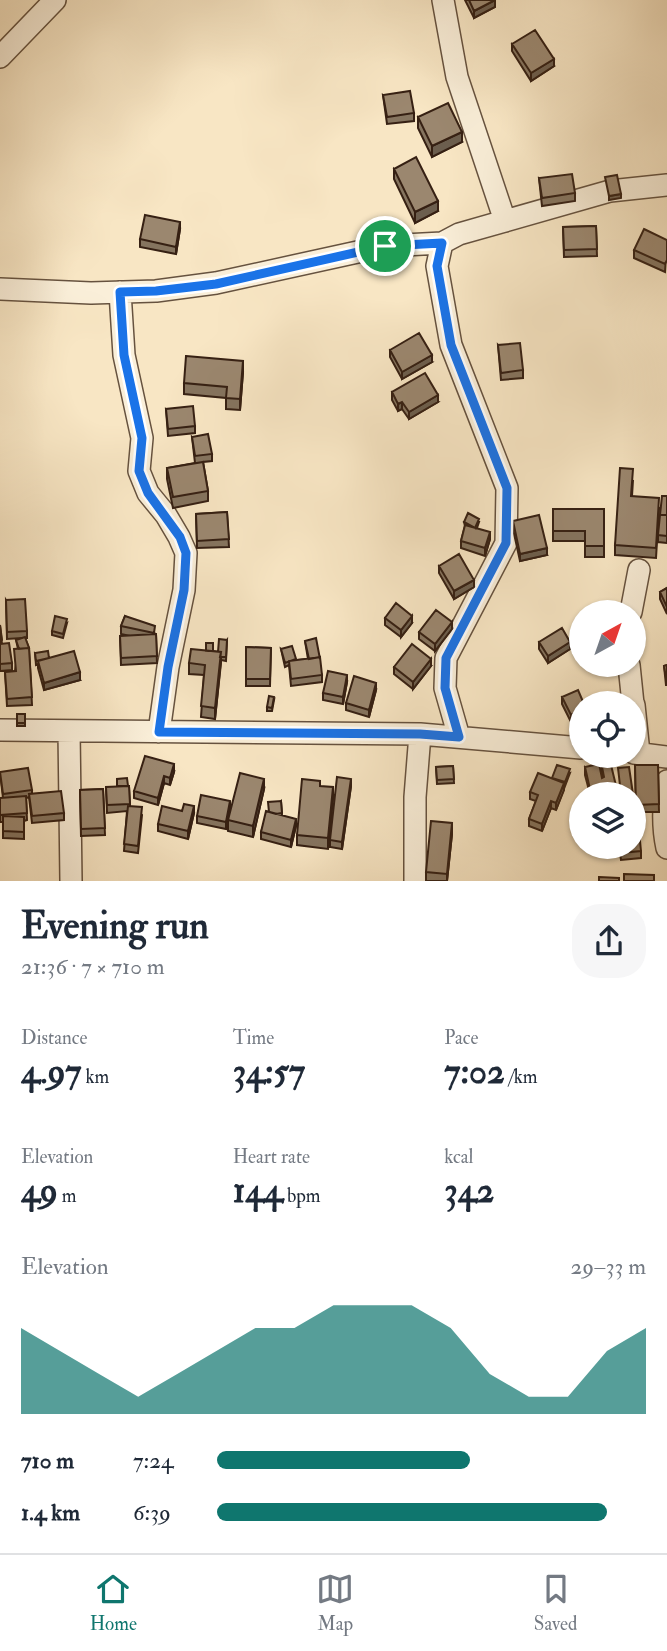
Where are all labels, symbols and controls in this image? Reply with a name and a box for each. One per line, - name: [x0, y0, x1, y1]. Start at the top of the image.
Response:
- pin: [355, 216, 415, 276]
- icon: arrive: [366, 227, 404, 265]
- north arrow: [569, 600, 646, 677]
- map controls: [569, 600, 646, 859]
- button: locate: [569, 691, 646, 768]
- button: layers: [569, 782, 646, 859]
- text: Evening run: [21, 902, 209, 950]
- button: share: [572, 904, 646, 978]
- text: 21:36 · 7 × 710 m: [21, 952, 165, 981]
- text: Distance: [21, 1026, 87, 1050]
- text: Time: [233, 1026, 274, 1050]
- text: Pace: [444, 1026, 478, 1050]
- text: 4.97: [21, 1050, 81, 1094]
- text: 34:57: [233, 1050, 305, 1094]
- text: 7:02: [444, 1050, 505, 1094]
- text: km: [81, 1065, 109, 1089]
- text: /km: [505, 1065, 537, 1089]
- text: Elevation: [21, 1145, 93, 1169]
- text: Heart rate: [233, 1145, 310, 1169]
- text: kcal: [444, 1145, 473, 1169]
- text: 49: [21, 1169, 58, 1213]
- text: 144: [233, 1169, 283, 1213]
- text: 342: [444, 1169, 494, 1213]
- text: m: [58, 1184, 77, 1208]
- text: bpm: [283, 1184, 321, 1208]
- text: Elevation: [21, 1252, 109, 1281]
- text: 29–33 m: [571, 1252, 646, 1281]
- text: 710 m: [21, 1446, 74, 1475]
- text: 7:24: [133, 1446, 173, 1475]
- text: 1.4 km: [21, 1498, 80, 1527]
- text: 6:39: [133, 1498, 171, 1527]
- tab: Home: [90, 1570, 137, 1636]
- tab: Map: [316, 1570, 354, 1636]
- tab: Saved: [534, 1570, 577, 1636]

